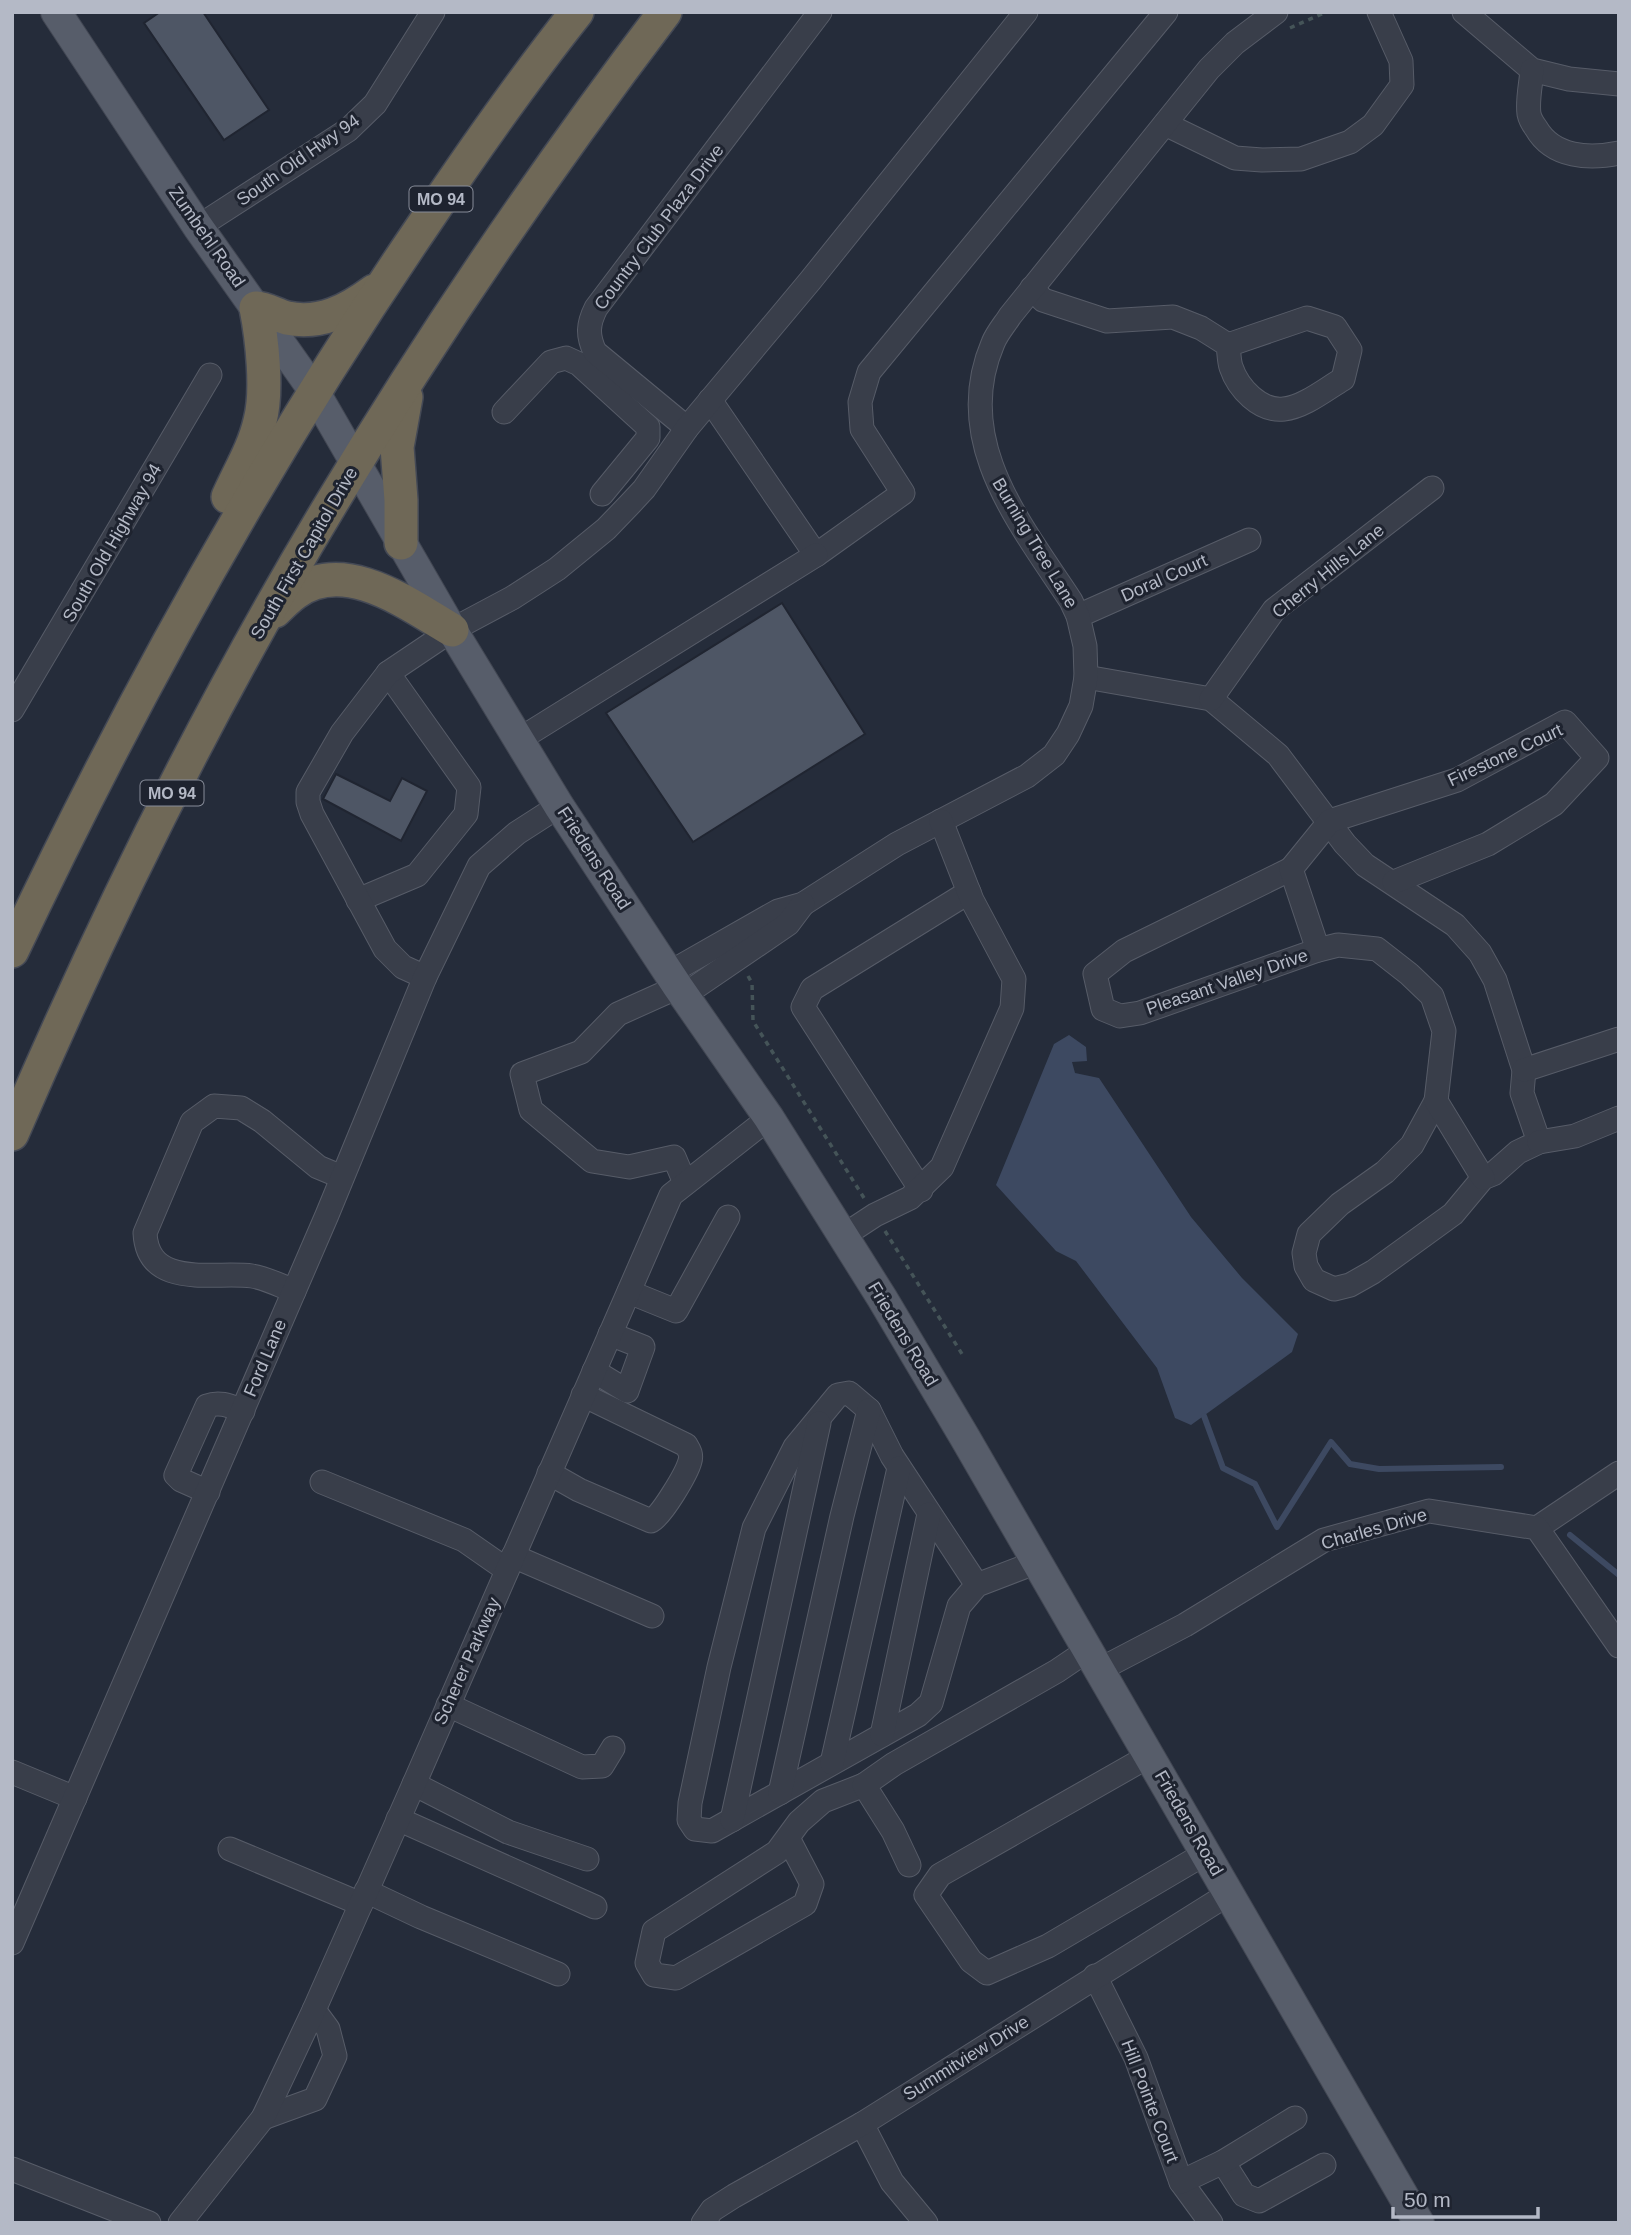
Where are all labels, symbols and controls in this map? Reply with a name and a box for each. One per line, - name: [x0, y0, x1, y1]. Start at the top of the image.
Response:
- street label: South Old Hwy 94: [233, 110, 363, 210]
- street label: Country Club Plaza Drive: [590, 140, 728, 314]
- street label: Zumbehl Road: [165, 183, 249, 291]
- road number: MO 94: [410, 186, 472, 211]
- street label: South Old Highway 94: [59, 460, 165, 626]
- street label: South First Capitol Drive: [247, 464, 361, 642]
- street label: Burning Tree Lane: [988, 474, 1082, 612]
- street label: Cherry Hills Lane: [1268, 520, 1388, 622]
- street label: Doral Court: [1118, 550, 1210, 606]
- street label: Firestone Court: [1445, 720, 1565, 790]
- road number: MO 94: [140, 780, 204, 806]
- street label: Friedens Road: [553, 803, 635, 913]
- street label: Pleasant Valley Drive: [1143, 945, 1311, 1019]
- street label: Friedens Road: [864, 1278, 942, 1390]
- street label: Ford Lane: [240, 1316, 290, 1400]
- street label: Charles Drive: [1319, 1504, 1429, 1554]
- street label: Scherer Parkway: [430, 1594, 504, 1728]
- street label: Friedens Road: [1151, 1767, 1227, 1879]
- street label: Summitview Drive: [900, 2011, 1032, 2105]
- street label: Hill Pointe Court: [1117, 2037, 1183, 2165]
- scale bar: [1393, 2176, 1538, 2220]
- text: 50 m: [1404, 2188, 1451, 2211]

